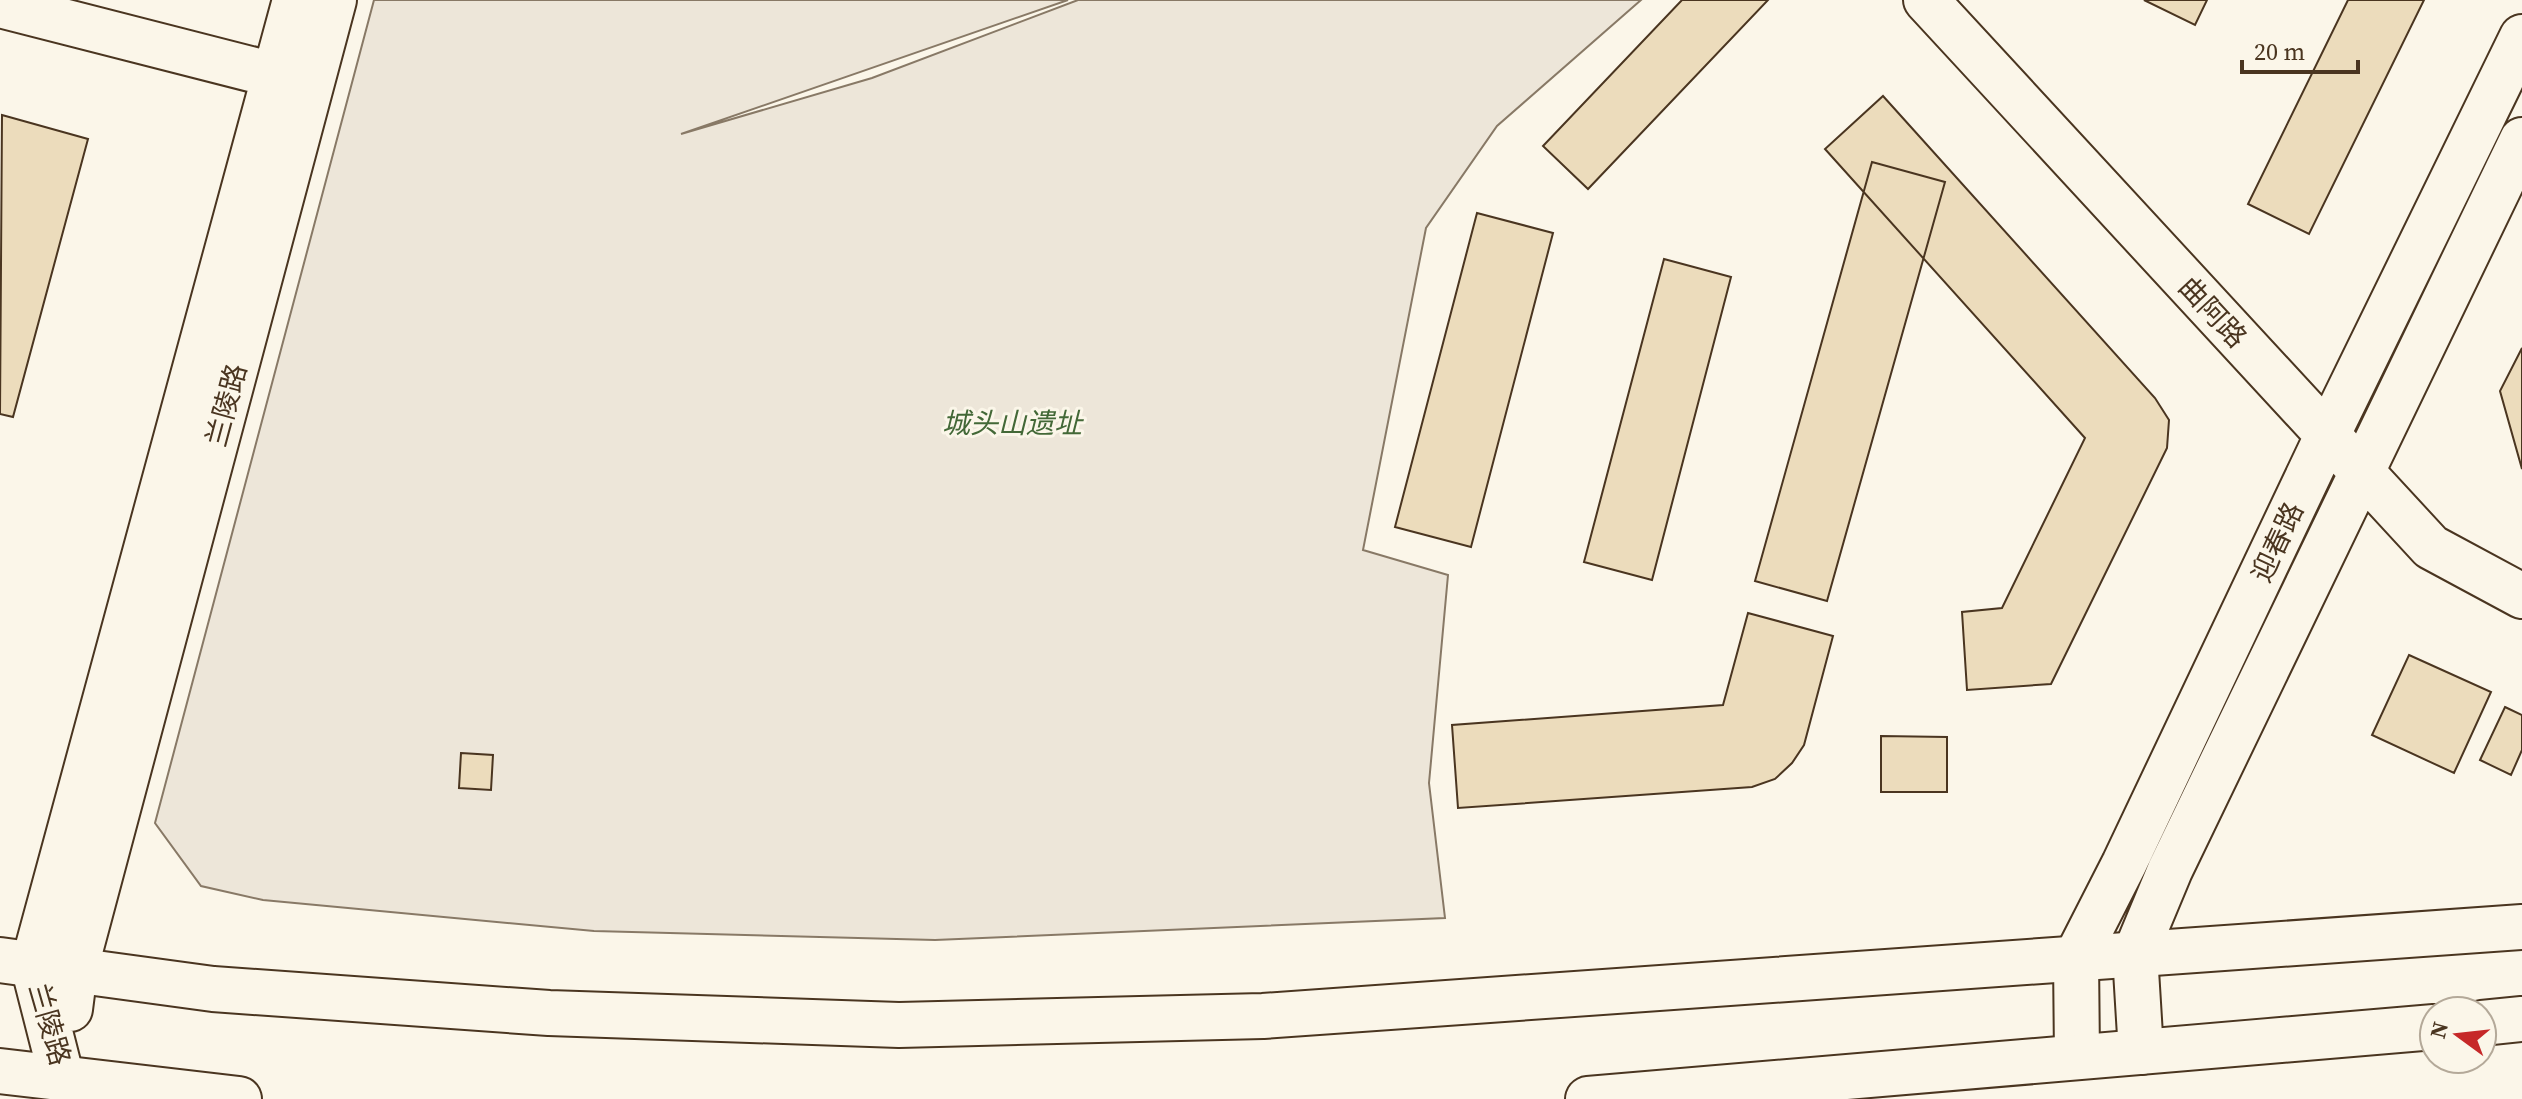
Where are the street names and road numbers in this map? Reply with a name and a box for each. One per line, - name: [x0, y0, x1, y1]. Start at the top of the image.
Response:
- street label: 曲阿路: [2170, 268, 2256, 356]
- street label: 兰陵路: [197, 360, 255, 450]
- street label: 迎春路: [2242, 496, 2312, 588]
- street label: 兰陵路: [20, 978, 80, 1070]

